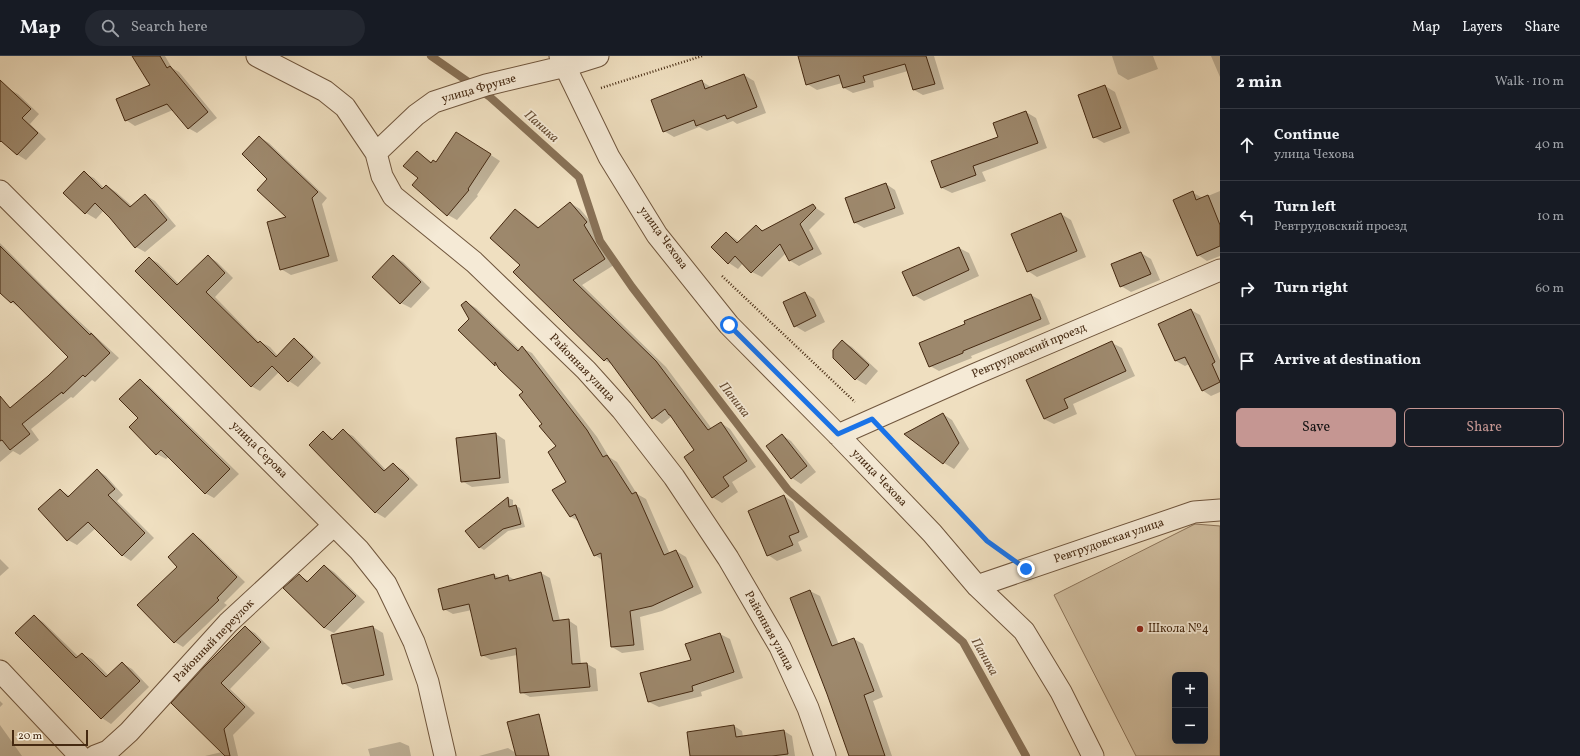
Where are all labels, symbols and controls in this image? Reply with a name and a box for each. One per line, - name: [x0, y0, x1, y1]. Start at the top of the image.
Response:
- search box: [85, 10, 365, 46]
- text: Map: [20, 15, 61, 41]
- icon: search: [99, 17, 121, 39]
- text: Search here: [131, 17, 208, 38]
- text: Map: [1412, 18, 1440, 37]
- text: Layers: [1462, 18, 1502, 37]
- text: Share: [1524, 18, 1560, 37]
- street label: улица Фрунзе: [440, 71, 518, 107]
- text: 2 min: [1236, 71, 1282, 94]
- text: Walk · 110 m: [1495, 73, 1564, 91]
- water label: Паника: [520, 107, 562, 147]
- text: Continue: [1274, 125, 1339, 146]
- icon: ahead: [1236, 134, 1258, 156]
- text: 40 m: [1535, 136, 1564, 154]
- text: улица Чехова: [1274, 146, 1355, 164]
- text: Turn left: [1274, 197, 1336, 218]
- street label: улица Чехова: [635, 203, 691, 273]
- icon: left: [1236, 206, 1258, 228]
- text: 10 m: [1537, 208, 1564, 226]
- text: Ревтрудовский проезд: [1274, 218, 1407, 236]
- icon: right: [1236, 278, 1258, 300]
- text: Turn right: [1274, 278, 1348, 299]
- text: 60 m: [1536, 280, 1564, 298]
- route start: [720, 316, 738, 334]
- street label: Ревтрудовский проезд: [969, 320, 1089, 382]
- street label: Районная улица: [545, 330, 619, 406]
- icon: arrive: [1236, 350, 1258, 372]
- text: Arrive at destination: [1274, 350, 1421, 371]
- water label: Паника: [714, 378, 754, 422]
- button: Save: [1236, 408, 1396, 447]
- button: Share: [1404, 408, 1564, 447]
- street label: улица Серова: [227, 418, 291, 482]
- street label: улица Чехова: [847, 446, 911, 510]
- street label: Ревтрудовская улица: [1052, 515, 1166, 567]
- route end: [1017, 560, 1035, 578]
- street label: Районная улица: [740, 588, 798, 674]
- street label: Районный переулок: [170, 595, 258, 686]
- place label: Школа №4: [1148, 621, 1209, 637]
- marker: Школа №4: [1135, 624, 1145, 634]
- water label: Паника: [966, 635, 1002, 679]
- map controls: [1172, 672, 1208, 744]
- button: +: [1172, 672, 1208, 708]
- button: −: [1172, 708, 1208, 744]
- scale bar: [12, 728, 88, 747]
- text: 20 m: [18, 729, 42, 744]

